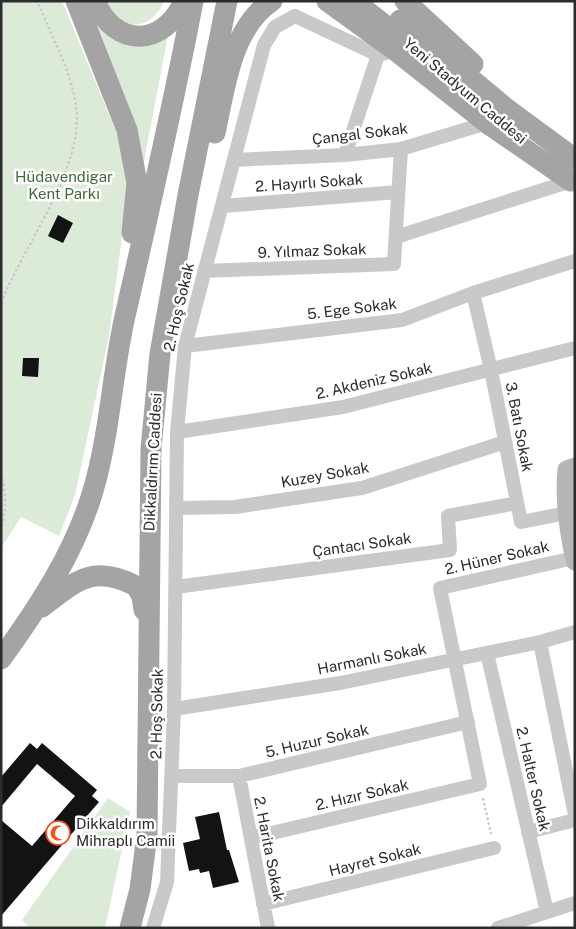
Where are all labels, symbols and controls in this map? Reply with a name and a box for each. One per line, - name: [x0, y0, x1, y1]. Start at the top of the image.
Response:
- street label: Yeni Stadyum Caddesi: [400, 34, 530, 147]
- street label: Çangal Sokak: [311, 119, 409, 148]
- park label: Hüdavendigar Kent Parkı: [15, 168, 113, 202]
- street label: 2. Hayırlı Sokak: [254, 170, 364, 195]
- street label: 9. Yılmaz Sokak: [257, 240, 367, 261]
- street label: 2. Hoş Sokak: [160, 261, 197, 353]
- street label: 5. Ege Sokak: [306, 295, 398, 322]
- street label: 2. Akdeniz Sokak: [314, 359, 434, 402]
- street label: 3. Batı Sokak: [502, 381, 537, 473]
- street label: Dikkaldırım Caddesi: [140, 392, 165, 532]
- street label: Kuzey Sokak: [280, 458, 370, 491]
- street label: Çantacı Sokak: [311, 529, 412, 560]
- street label: 2. Hüner Sokak: [443, 537, 551, 578]
- street label: Harmanlı Sokak: [316, 640, 428, 677]
- street label: 2. Hoş Sokak: [147, 669, 166, 759]
- street label: 5. Huzur Sokak: [263, 720, 370, 761]
- street label: 2. Halter Sokak: [513, 725, 554, 833]
- street label: 2. Hızır Sokak: [314, 776, 410, 813]
- street label: 2. Harita Sokak: [251, 795, 288, 903]
- place label: Dikkaldırım Mihraplı Camii: [76, 815, 175, 849]
- mosque icon: Dikkaldırım Mihraplı Camii: [45, 820, 71, 846]
- street label: Hayret Sokak: [327, 840, 423, 879]

